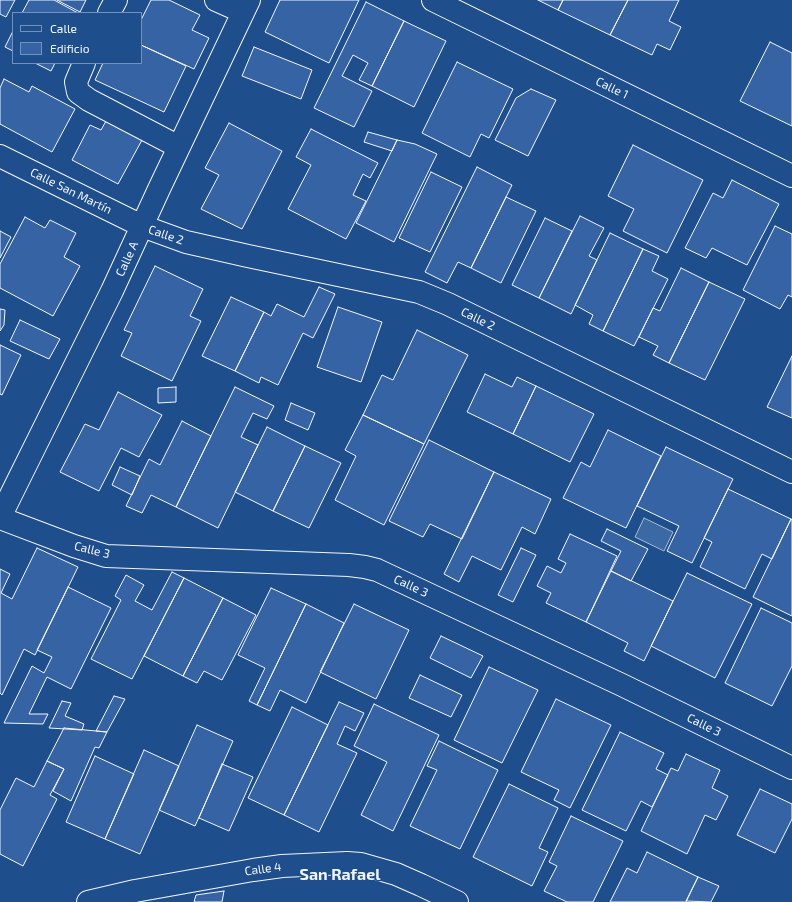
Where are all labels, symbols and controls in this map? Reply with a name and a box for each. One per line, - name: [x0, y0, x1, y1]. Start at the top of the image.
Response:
- legend: [12, 12, 142, 64]
- text: Calle: [50, 21, 77, 35]
- text: Edificio: [50, 41, 90, 55]
- street label: Calle 1: [593, 74, 631, 102]
- street label: Calle San Martín: [28, 165, 114, 217]
- street label: Calle 2: [146, 222, 186, 248]
- street label: Calle A: [113, 239, 141, 279]
- street label: Calle 2: [458, 305, 498, 333]
- street label: Calle 3: [73, 539, 111, 561]
- street label: Calle 3: [391, 572, 431, 600]
- street label: Calle 3: [685, 711, 723, 739]
- street label: Calle 4: [244, 859, 282, 879]
- district label: San Rafael: [300, 865, 380, 885]

